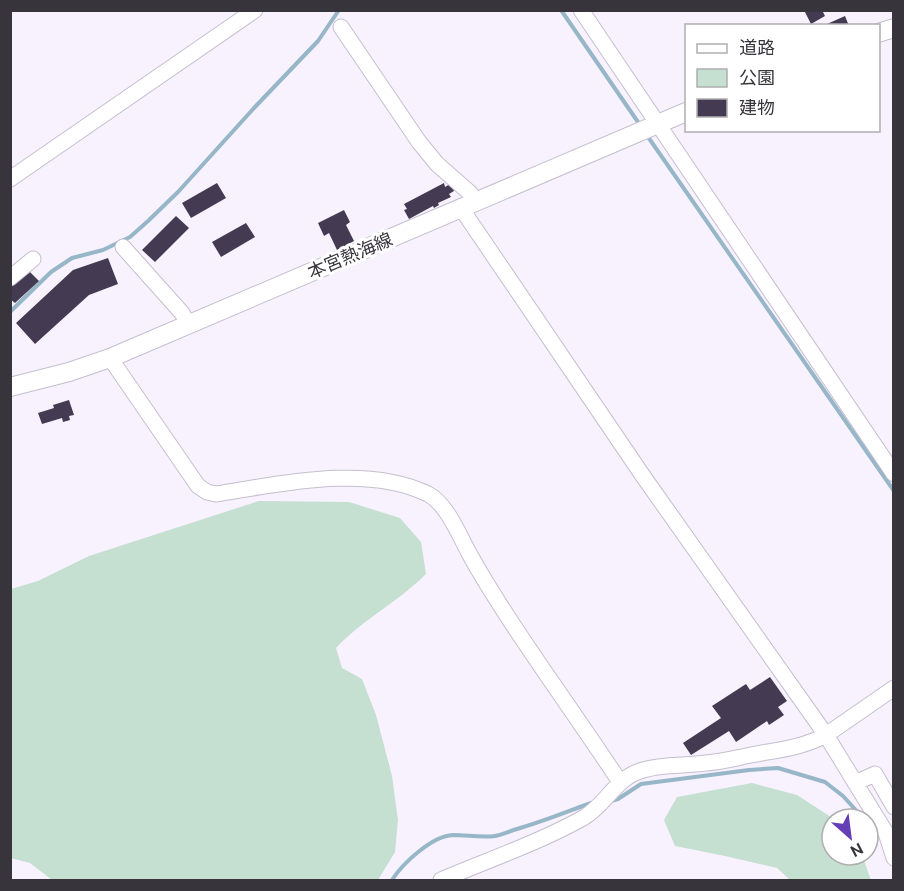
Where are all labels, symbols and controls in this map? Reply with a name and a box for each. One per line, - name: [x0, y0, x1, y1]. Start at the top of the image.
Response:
- legend: [685, 24, 880, 132]
- text: 道路: [739, 37, 775, 57]
- text: 公園: [739, 67, 775, 87]
- text: 建物: [739, 97, 775, 117]
- street label: 本宮熱海線: [304, 228, 395, 282]
- north arrow: [820, 807, 880, 867]
- text: N: [848, 839, 867, 861]

